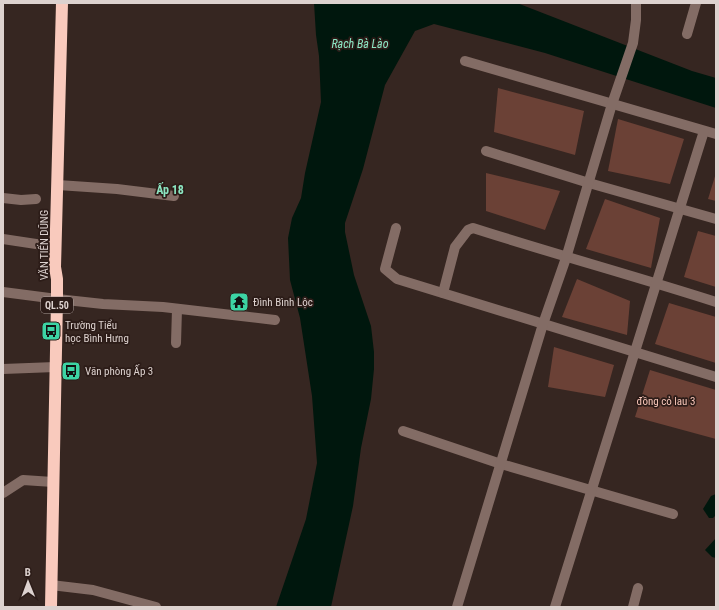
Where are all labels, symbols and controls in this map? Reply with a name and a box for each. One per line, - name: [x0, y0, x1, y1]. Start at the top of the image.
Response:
- water label: Rạch Bà Lào: [331, 37, 389, 51]
- district label: Ấp 18: [156, 182, 184, 197]
- street label: VĂN TIẾN DŨNG: [36, 210, 51, 280]
- temple icon: Đình Bình Lộc: [228, 291, 250, 313]
- place label: Đình Bình Lộc: [253, 296, 313, 309]
- road number: QL.50: [41, 297, 73, 313]
- place label: Trường Tiểu học Bình Hưng: [65, 319, 129, 345]
- bus stop icon: Trường Tiểu học Bình Hưng: [40, 320, 62, 342]
- bus stop icon: Văn phòng Ấp 3: [60, 360, 82, 382]
- place label: Văn phòng Ấp 3: [85, 363, 153, 378]
- park label: đồng cỏ lau 3: [637, 395, 695, 408]
- north arrow: [8, 562, 48, 602]
- text: B: [25, 566, 31, 579]

